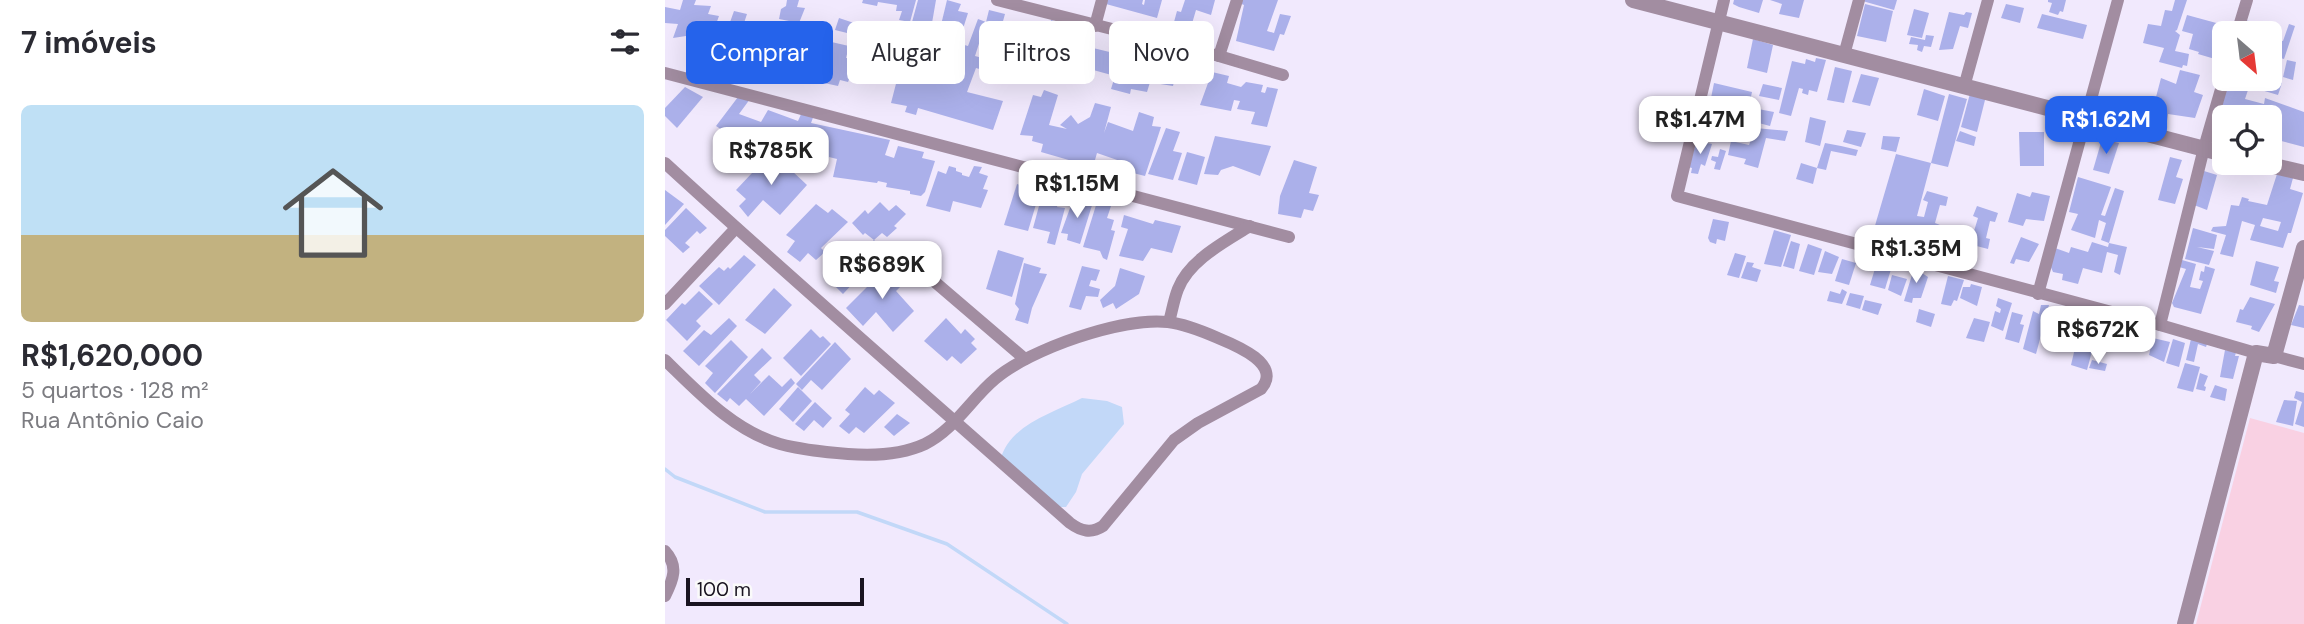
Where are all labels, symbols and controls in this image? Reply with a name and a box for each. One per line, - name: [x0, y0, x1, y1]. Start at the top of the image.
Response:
- chip: Comprar: [686, 21, 833, 84]
- chip: Alugar: [847, 21, 965, 84]
- chip: Filtros: [979, 21, 1095, 84]
- chip: Novo: [1109, 21, 1214, 84]
- north arrow: [2212, 21, 2282, 91]
- map controls: [2212, 21, 2282, 175]
- text: 7 imóveis: [21, 23, 157, 62]
- icon: filters: [606, 23, 644, 61]
- pin: R$1.47M: [1635, 96, 1765, 156]
- pin: R$1.62M: [2041, 96, 2171, 156]
- text: R$1.47M: [1655, 104, 1745, 134]
- text: R$1.62M: [2061, 104, 2151, 134]
- button: locate: [2212, 105, 2282, 175]
- pin: R$785K: [714, 128, 828, 187]
- text: R$785K: [729, 135, 813, 165]
- icon: home: [270, 150, 396, 276]
- pin: R$1.15M: [1012, 160, 1142, 220]
- text: R$1.15M: [1035, 168, 1119, 198]
- pin: R$1.35M: [1851, 226, 1981, 285]
- text: R$1.35M: [1870, 233, 1962, 263]
- pin: R$689K: [825, 242, 939, 301]
- text: R$689K: [839, 249, 925, 279]
- pin: R$672K: [2041, 306, 2155, 366]
- text: R$672K: [2056, 314, 2140, 344]
- text: R$1,620,000: [21, 336, 203, 375]
- text: 5 quartos · 128 m²: [21, 375, 209, 405]
- text: Rua Antônio Caio: [21, 405, 204, 435]
- scale bar: [686, 575, 865, 607]
- text: 100 m: [697, 577, 751, 602]

